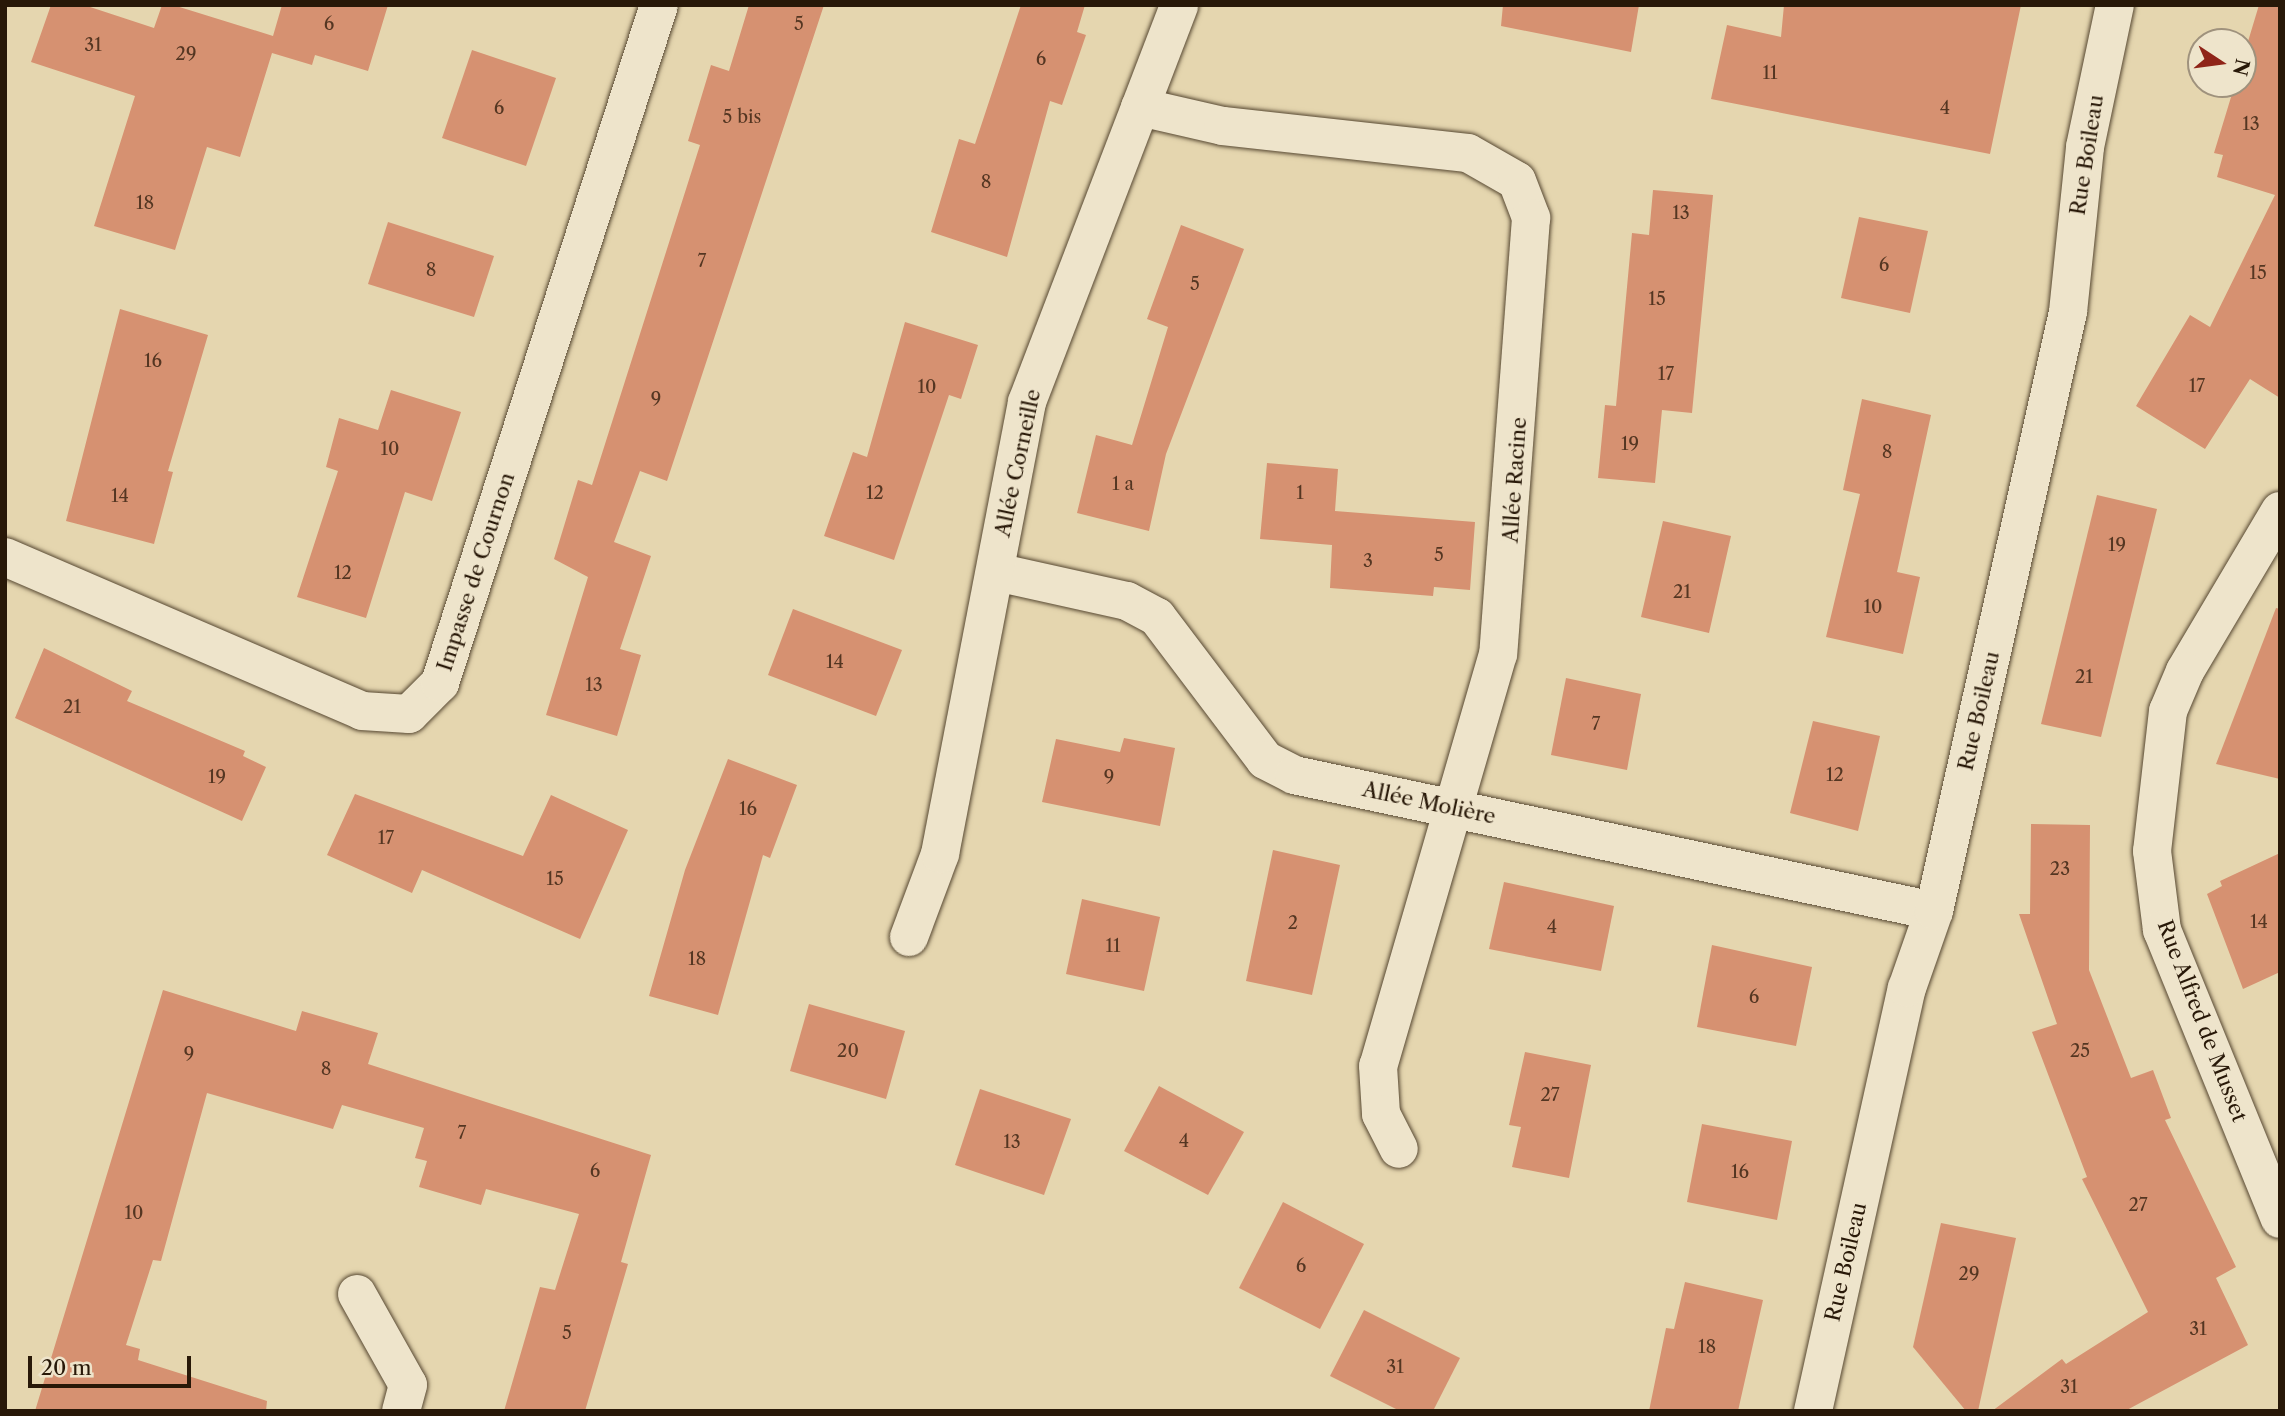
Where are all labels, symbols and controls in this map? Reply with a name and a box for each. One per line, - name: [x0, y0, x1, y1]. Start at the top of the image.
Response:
- house number: 6: [324, 13, 334, 35]
- house number: 5: [794, 13, 804, 35]
- north arrow: [2187, 28, 2257, 98]
- house number: 31: [84, 34, 102, 56]
- house number: 29: [176, 43, 196, 65]
- house number: 6: [1036, 48, 1046, 70]
- text: N: [2228, 57, 2254, 78]
- house number: 11: [1762, 62, 1778, 84]
- street label: Rue Boileau: [2065, 93, 2109, 217]
- house number: 6: [494, 97, 504, 119]
- house number: 4: [1940, 97, 1950, 119]
- house number: 5 bis: [723, 106, 761, 128]
- house number: 13: [2242, 113, 2260, 135]
- house number: 8: [981, 171, 991, 193]
- house number: 18: [136, 192, 154, 214]
- house number: 13: [1672, 202, 1690, 224]
- house number: 7: [698, 250, 706, 272]
- house number: 6: [1879, 254, 1889, 276]
- house number: 8: [426, 259, 436, 281]
- house number: 15: [2249, 262, 2267, 284]
- house number: 5: [1190, 273, 1200, 295]
- house number: 15: [1648, 288, 1666, 310]
- house number: 16: [144, 350, 162, 372]
- house number: 17: [1658, 363, 1674, 385]
- house number: 17: [2189, 375, 2205, 397]
- house number: 10: [918, 376, 936, 398]
- street label: Allée Corneille: [990, 387, 1046, 539]
- house number: 9: [651, 388, 661, 410]
- street label: Allée Racine: [1498, 416, 1532, 544]
- house number: 19: [1621, 433, 1639, 455]
- house number: 10: [381, 438, 399, 460]
- house number: 8: [1882, 441, 1892, 463]
- street label: Impasse de Cournon: [432, 470, 520, 674]
- house number: 1 a: [1112, 473, 1134, 495]
- house number: 12: [866, 482, 884, 504]
- house number: 1: [1296, 482, 1304, 504]
- house number: 14: [111, 485, 129, 507]
- house number: 19: [2108, 534, 2126, 556]
- house number: 5: [1434, 544, 1444, 566]
- house number: 3: [1363, 550, 1373, 572]
- house number: 12: [334, 562, 352, 584]
- house number: 21: [1673, 581, 1691, 603]
- house number: 10: [1864, 596, 1882, 618]
- street label: Rue Boileau: [1953, 649, 2005, 773]
- house number: 14: [826, 651, 844, 673]
- house number: 21: [2075, 666, 2093, 688]
- house number: 13: [585, 674, 603, 696]
- house number: 21: [63, 696, 81, 718]
- house number: 7: [1592, 713, 1600, 735]
- house number: 12: [1826, 764, 1844, 786]
- house number: 19: [208, 766, 226, 788]
- house number: 9: [1104, 766, 1114, 788]
- street label: Allée Molière: [1360, 777, 1498, 829]
- house number: 16: [739, 798, 757, 820]
- house number: 17: [378, 827, 394, 849]
- house number: 23: [2050, 858, 2070, 880]
- house number: 15: [546, 868, 564, 890]
- house number: 14: [2250, 911, 2268, 933]
- house number: 2: [1288, 912, 1298, 934]
- house number: 4: [1547, 916, 1557, 938]
- street label: Rue Alfred de Musset: [2152, 916, 2252, 1126]
- house number: 11: [1105, 935, 1121, 957]
- house number: 18: [688, 948, 706, 970]
- house number: 6: [1749, 986, 1759, 1008]
- house number: 20: [837, 1040, 859, 1062]
- house number: 25: [2070, 1040, 2090, 1062]
- house number: 9: [184, 1043, 194, 1065]
- house number: 8: [321, 1058, 331, 1080]
- house number: 27: [1540, 1084, 1560, 1106]
- house number: 7: [458, 1122, 466, 1144]
- house number: 4: [1179, 1130, 1189, 1152]
- house number: 13: [1003, 1131, 1021, 1153]
- house number: 6: [590, 1160, 600, 1182]
- house number: 16: [1731, 1161, 1749, 1183]
- house number: 27: [2128, 1194, 2148, 1216]
- street label: Rue Boileau: [1820, 1200, 1872, 1324]
- house number: 10: [125, 1202, 143, 1224]
- house number: 6: [1296, 1255, 1306, 1277]
- house number: 29: [1959, 1263, 1979, 1285]
- house number: 31: [2189, 1318, 2207, 1340]
- house number: 5: [562, 1322, 572, 1344]
- house number: 18: [1698, 1336, 1716, 1358]
- scale bar: [32, 1342, 194, 1386]
- text: 20 m: [41, 1355, 92, 1380]
- house number: 31: [1386, 1356, 1404, 1378]
- house number: 31: [2060, 1376, 2078, 1398]

